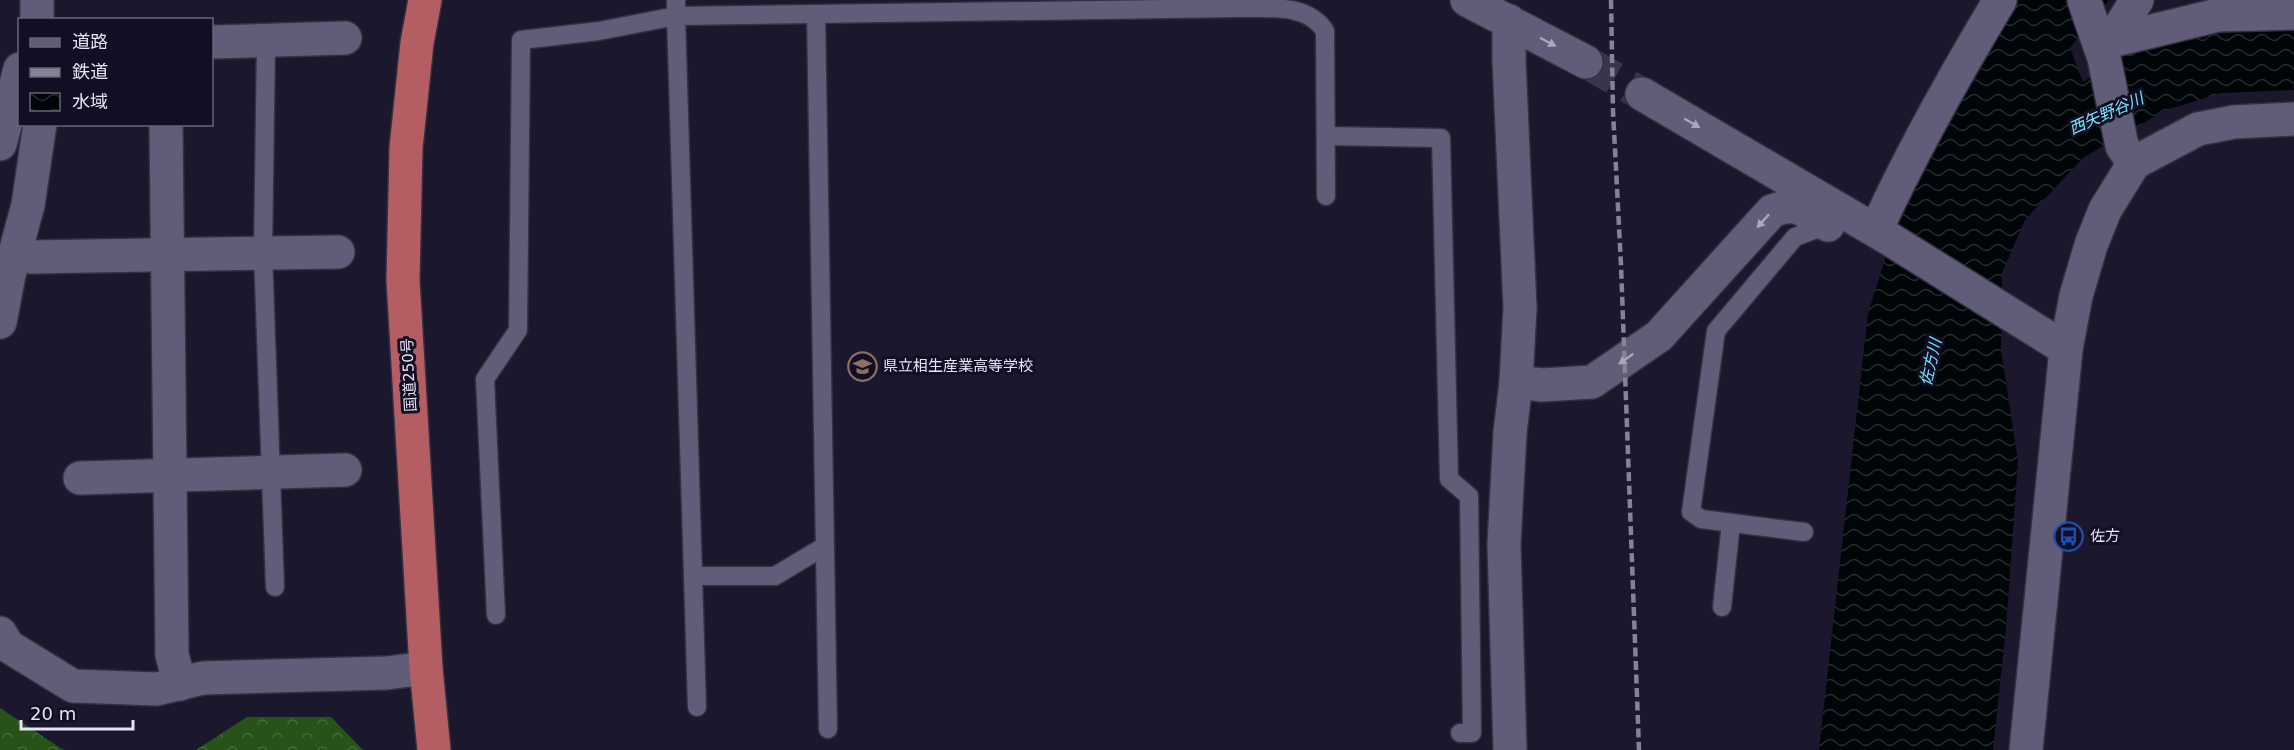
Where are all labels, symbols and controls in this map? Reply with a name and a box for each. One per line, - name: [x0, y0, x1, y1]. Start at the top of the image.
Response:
- legend: [18, 18, 213, 126]
- text: 道路: [72, 31, 108, 52]
- one-way arrow: [1539, 37, 1556, 47]
- text: 鉄道: [72, 61, 108, 82]
- water label: 西矢野谷川: [2066, 88, 2148, 138]
- text: 水域: [72, 91, 108, 112]
- one-way arrow: [1684, 118, 1700, 129]
- one-way arrow: [1757, 213, 1770, 228]
- water label: 佐方川: [1916, 335, 1946, 388]
- street label: 国道250号: [398, 338, 420, 412]
- school or university icon: 県立相生産業高等学校: [846, 350, 878, 382]
- one-way arrow: [1618, 353, 1634, 364]
- place label: 県立相生産業高等学校: [883, 357, 1033, 375]
- bus stop icon: 佐方: [2053, 520, 2085, 552]
- place label: 佐方: [2090, 527, 2120, 545]
- scale bar: [21, 693, 134, 731]
- text: 20 m: [30, 703, 76, 724]

